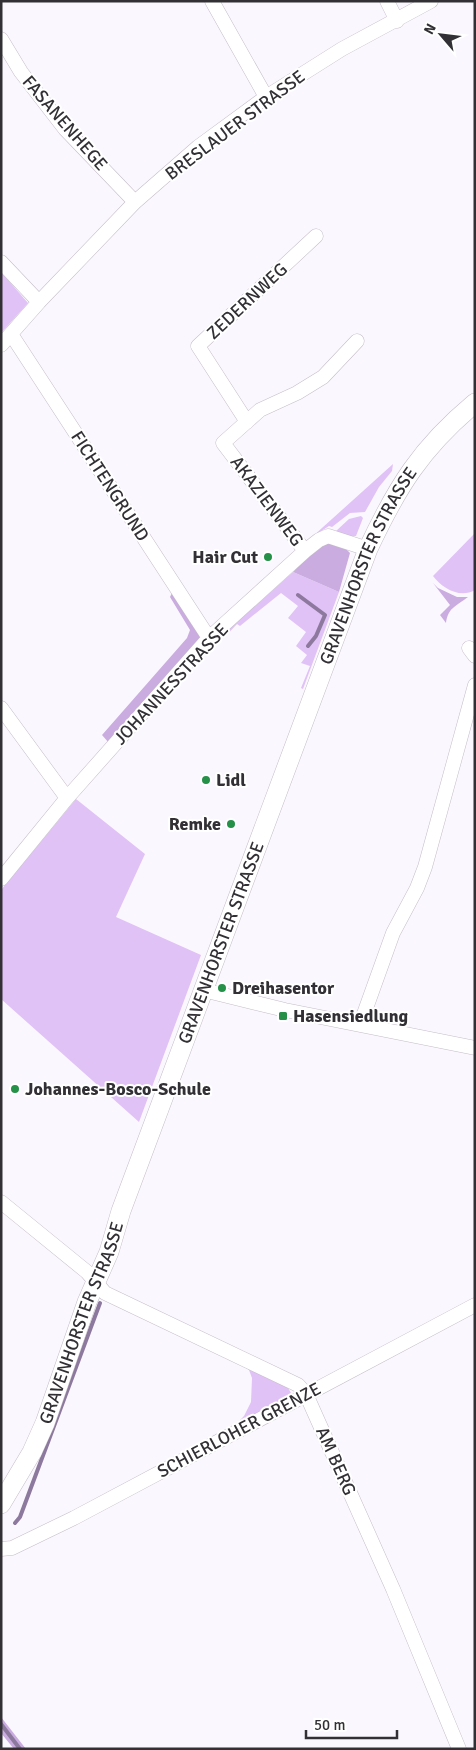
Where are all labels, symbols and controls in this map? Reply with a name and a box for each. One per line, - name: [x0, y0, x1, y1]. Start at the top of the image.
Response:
- north arrow: [416, 10, 466, 60]
- text: N: [420, 21, 440, 37]
- street label: BRESLAUER STRASSE: [161, 65, 309, 185]
- street label: FASANENHEGE: [18, 71, 112, 175]
- street label: ZEDERNWEG: [202, 258, 292, 344]
- street label: FICHTENGRUND: [66, 427, 154, 545]
- street label: AKAZIENWEG: [226, 451, 308, 551]
- street label: GRAVENHORSTER STRASSE: [315, 463, 422, 667]
- place label: Hair Cut: [192, 546, 258, 568]
- marker: Hair Cut: [262, 551, 274, 563]
- street label: JOHANNESSTRASSE: [109, 619, 233, 749]
- place label: Lidl: [216, 769, 246, 791]
- marker: Lidl: [200, 774, 212, 786]
- place label: Remke: [169, 813, 221, 835]
- marker: Remke: [225, 818, 237, 830]
- street label: GRAVENHORSTER STRASSE: [173, 839, 269, 1047]
- place label: Dreihasentor: [232, 977, 335, 999]
- marker: Dreihasentor: [216, 982, 228, 994]
- place label: Hasensiedlung: [293, 1005, 409, 1027]
- marker: Hasensiedlung: [277, 1010, 289, 1022]
- place label: Johannes-Bosco-Schule: [25, 1078, 211, 1100]
- marker: Johannes-Bosco-Schule: [9, 1083, 21, 1095]
- street label: GRAVENHORSTER STRASSE: [35, 1219, 128, 1427]
- street label: SCHIERLOHER GRENZE: [153, 1378, 325, 1482]
- street label: AM BERG: [311, 1423, 361, 1499]
- scale bar: [306, 1708, 397, 1740]
- text: 50 m: [314, 1716, 345, 1734]

